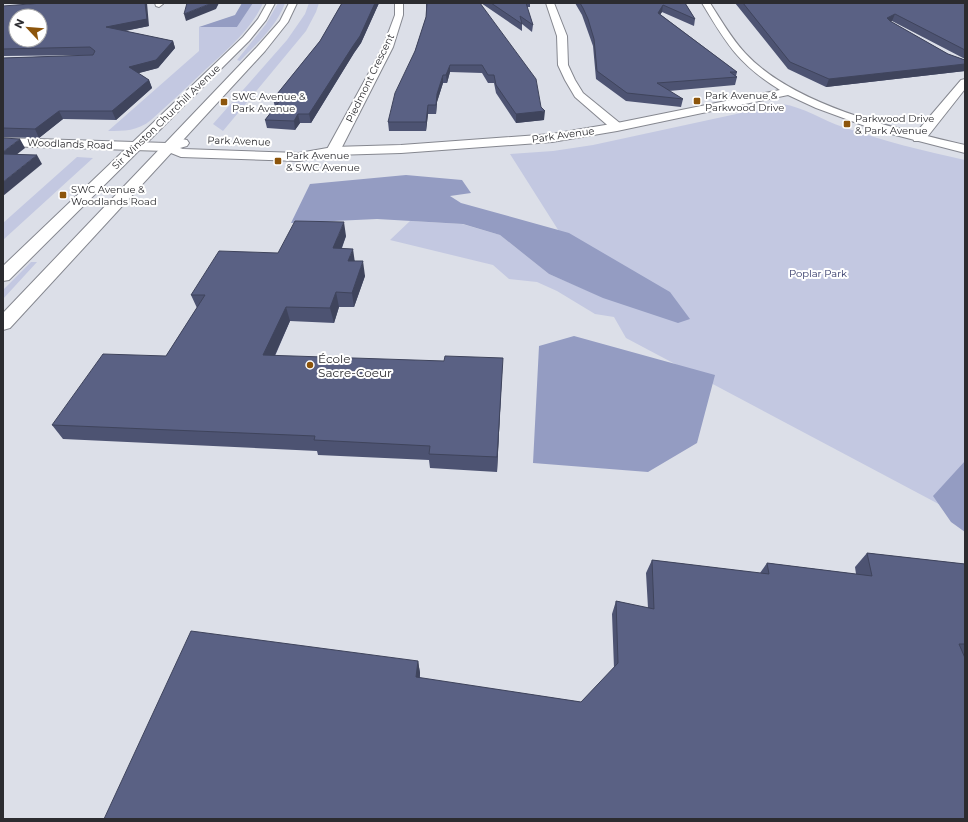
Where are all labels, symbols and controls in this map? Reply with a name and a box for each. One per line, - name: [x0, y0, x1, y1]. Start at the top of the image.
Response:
- north arrow: [8, 8, 48, 48]
- text: N: [11, 17, 27, 31]
- street label: Piedmont Crescent: [343, 31, 397, 125]
- street label: Sir Winston Churchill Avenue: [109, 62, 223, 172]
- place label: Park Avenue & Parkwood Drive: [705, 89, 784, 114]
- place label: SWC Avenue & Park Avenue: [232, 90, 306, 115]
- marker: Park Avenue & Parkwood Drive: [692, 96, 702, 106]
- marker: SWC Avenue & Park Avenue: [219, 97, 229, 107]
- place label: Parkwood Drive & Park Avenue: [855, 112, 934, 137]
- marker: Parkwood Drive & Park Avenue: [842, 119, 852, 129]
- street label: Park Avenue: [531, 124, 595, 146]
- street label: Park Avenue: [207, 133, 271, 149]
- street label: Woodlands Road: [27, 136, 113, 152]
- place label: Park Avenue & SWC Avenue: [286, 149, 360, 174]
- marker: Park Avenue & SWC Avenue: [273, 156, 283, 166]
- place label: SWC Avenue & Woodlands Road: [71, 183, 157, 208]
- marker: SWC Avenue & Woodlands Road: [58, 190, 68, 200]
- park label: Poplar Park: [789, 267, 847, 280]
- place label: École Sacre-Coeur: [318, 351, 392, 380]
- marker: École Sacre-Coeur: [305, 360, 315, 370]

